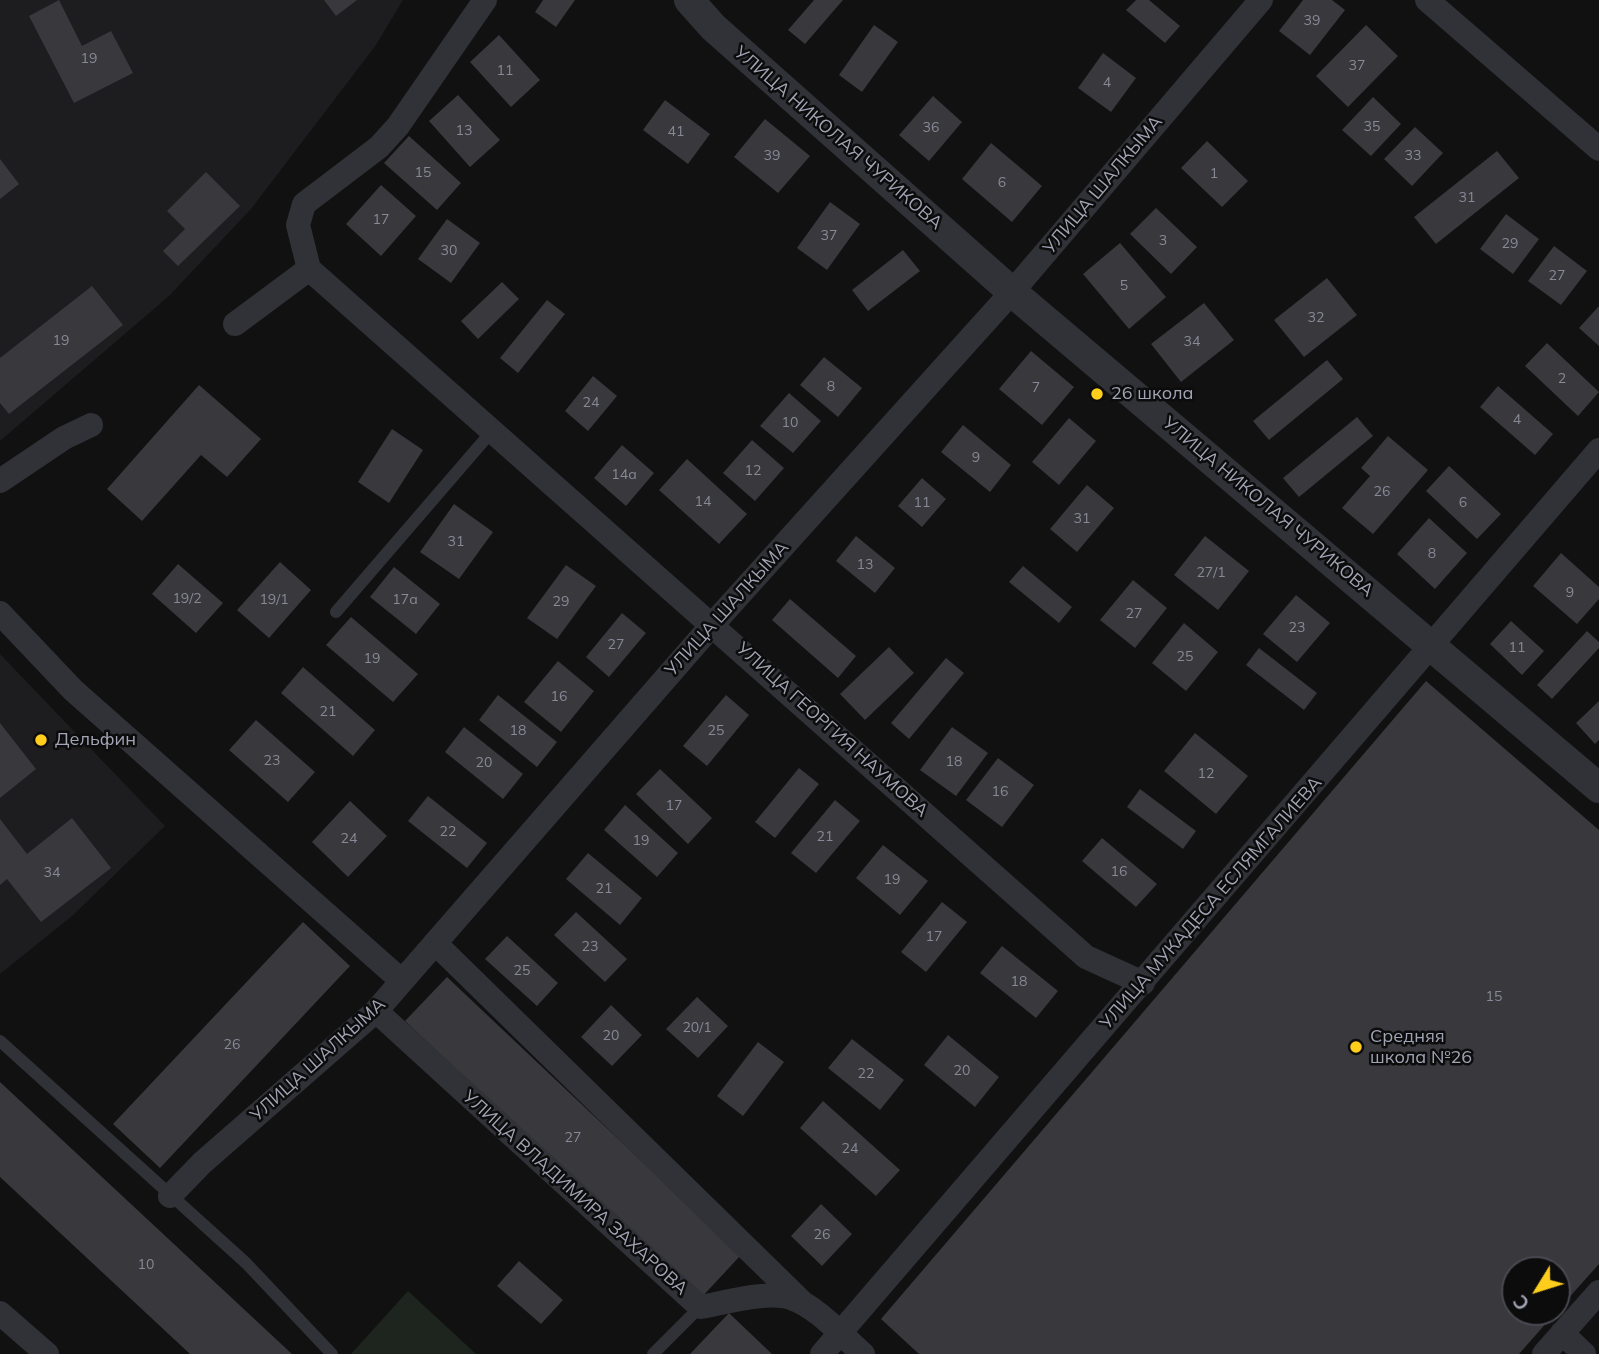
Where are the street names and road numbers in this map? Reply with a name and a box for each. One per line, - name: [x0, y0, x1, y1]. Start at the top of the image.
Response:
- street label: УЛИЦА НИКОЛАЯ ЧУРИКОВА: [729, 42, 947, 234]
- street label: УЛИЦА ШАЛКЫМА: [1039, 111, 1167, 259]
- street label: УЛИЦА НИКОЛАЯ ЧУРИКОВА: [1158, 412, 1378, 602]
- street label: УЛИЦА ШАЛКЫМА: [661, 537, 793, 681]
- street label: УЛИЦА ГЕОРГИЯ НАУМОВА: [732, 638, 932, 822]
- street label: УЛИЦА МУКАДЕСА ЕСЛЯМГАЛИЕВА: [1095, 772, 1327, 1034]
- street label: УЛИЦА ШАЛКЫМА: [246, 994, 390, 1126]
- street label: УЛИЦА ВЛАДИМИРА ЗАХАРОВА: [458, 1086, 692, 1300]

